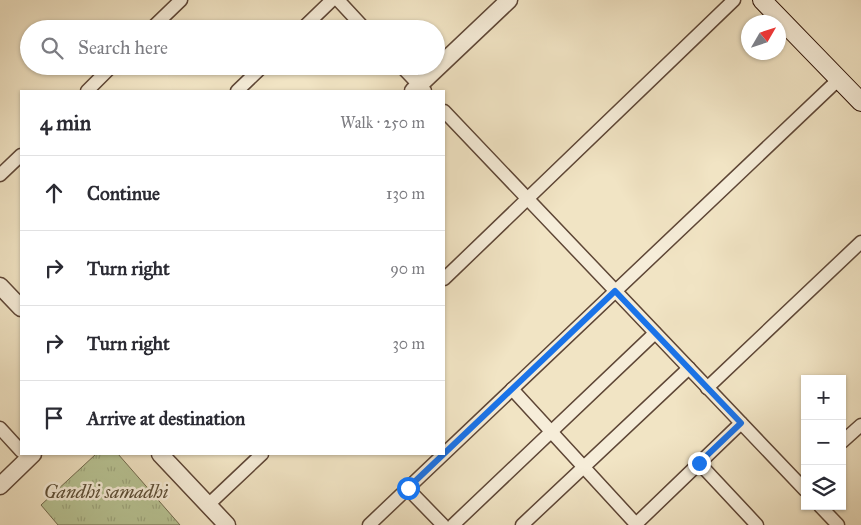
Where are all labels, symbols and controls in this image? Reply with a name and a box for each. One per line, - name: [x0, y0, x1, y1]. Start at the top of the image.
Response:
- north arrow: [741, 15, 786, 60]
- search box: [20, 20, 445, 75]
- icon: search: [38, 34, 66, 62]
- text: Search here: [78, 36, 168, 59]
- text: 4 min: [40, 110, 91, 136]
- text: Walk · 250 m: [340, 113, 425, 132]
- icon: ahead: [40, 179, 68, 207]
- text: Continue: [87, 182, 160, 205]
- text: 130 m: [386, 184, 425, 203]
- icon: right: [40, 254, 68, 282]
- text: Turn right: [87, 257, 170, 280]
- text: 90 m: [390, 259, 425, 278]
- icon: right: [40, 329, 68, 357]
- text: Turn right: [87, 332, 170, 355]
- text: 30 m: [392, 334, 425, 353]
- map controls: [801, 375, 846, 510]
- button: +: [801, 375, 846, 420]
- icon: arrive: [40, 404, 68, 432]
- text: Arrive at destination: [87, 407, 245, 430]
- button: −: [801, 420, 846, 465]
- route end: [688, 452, 711, 475]
- button: layers: [801, 465, 846, 510]
- route start: [397, 477, 420, 500]
- park label: Gandhi samadhi: [44, 480, 169, 503]

